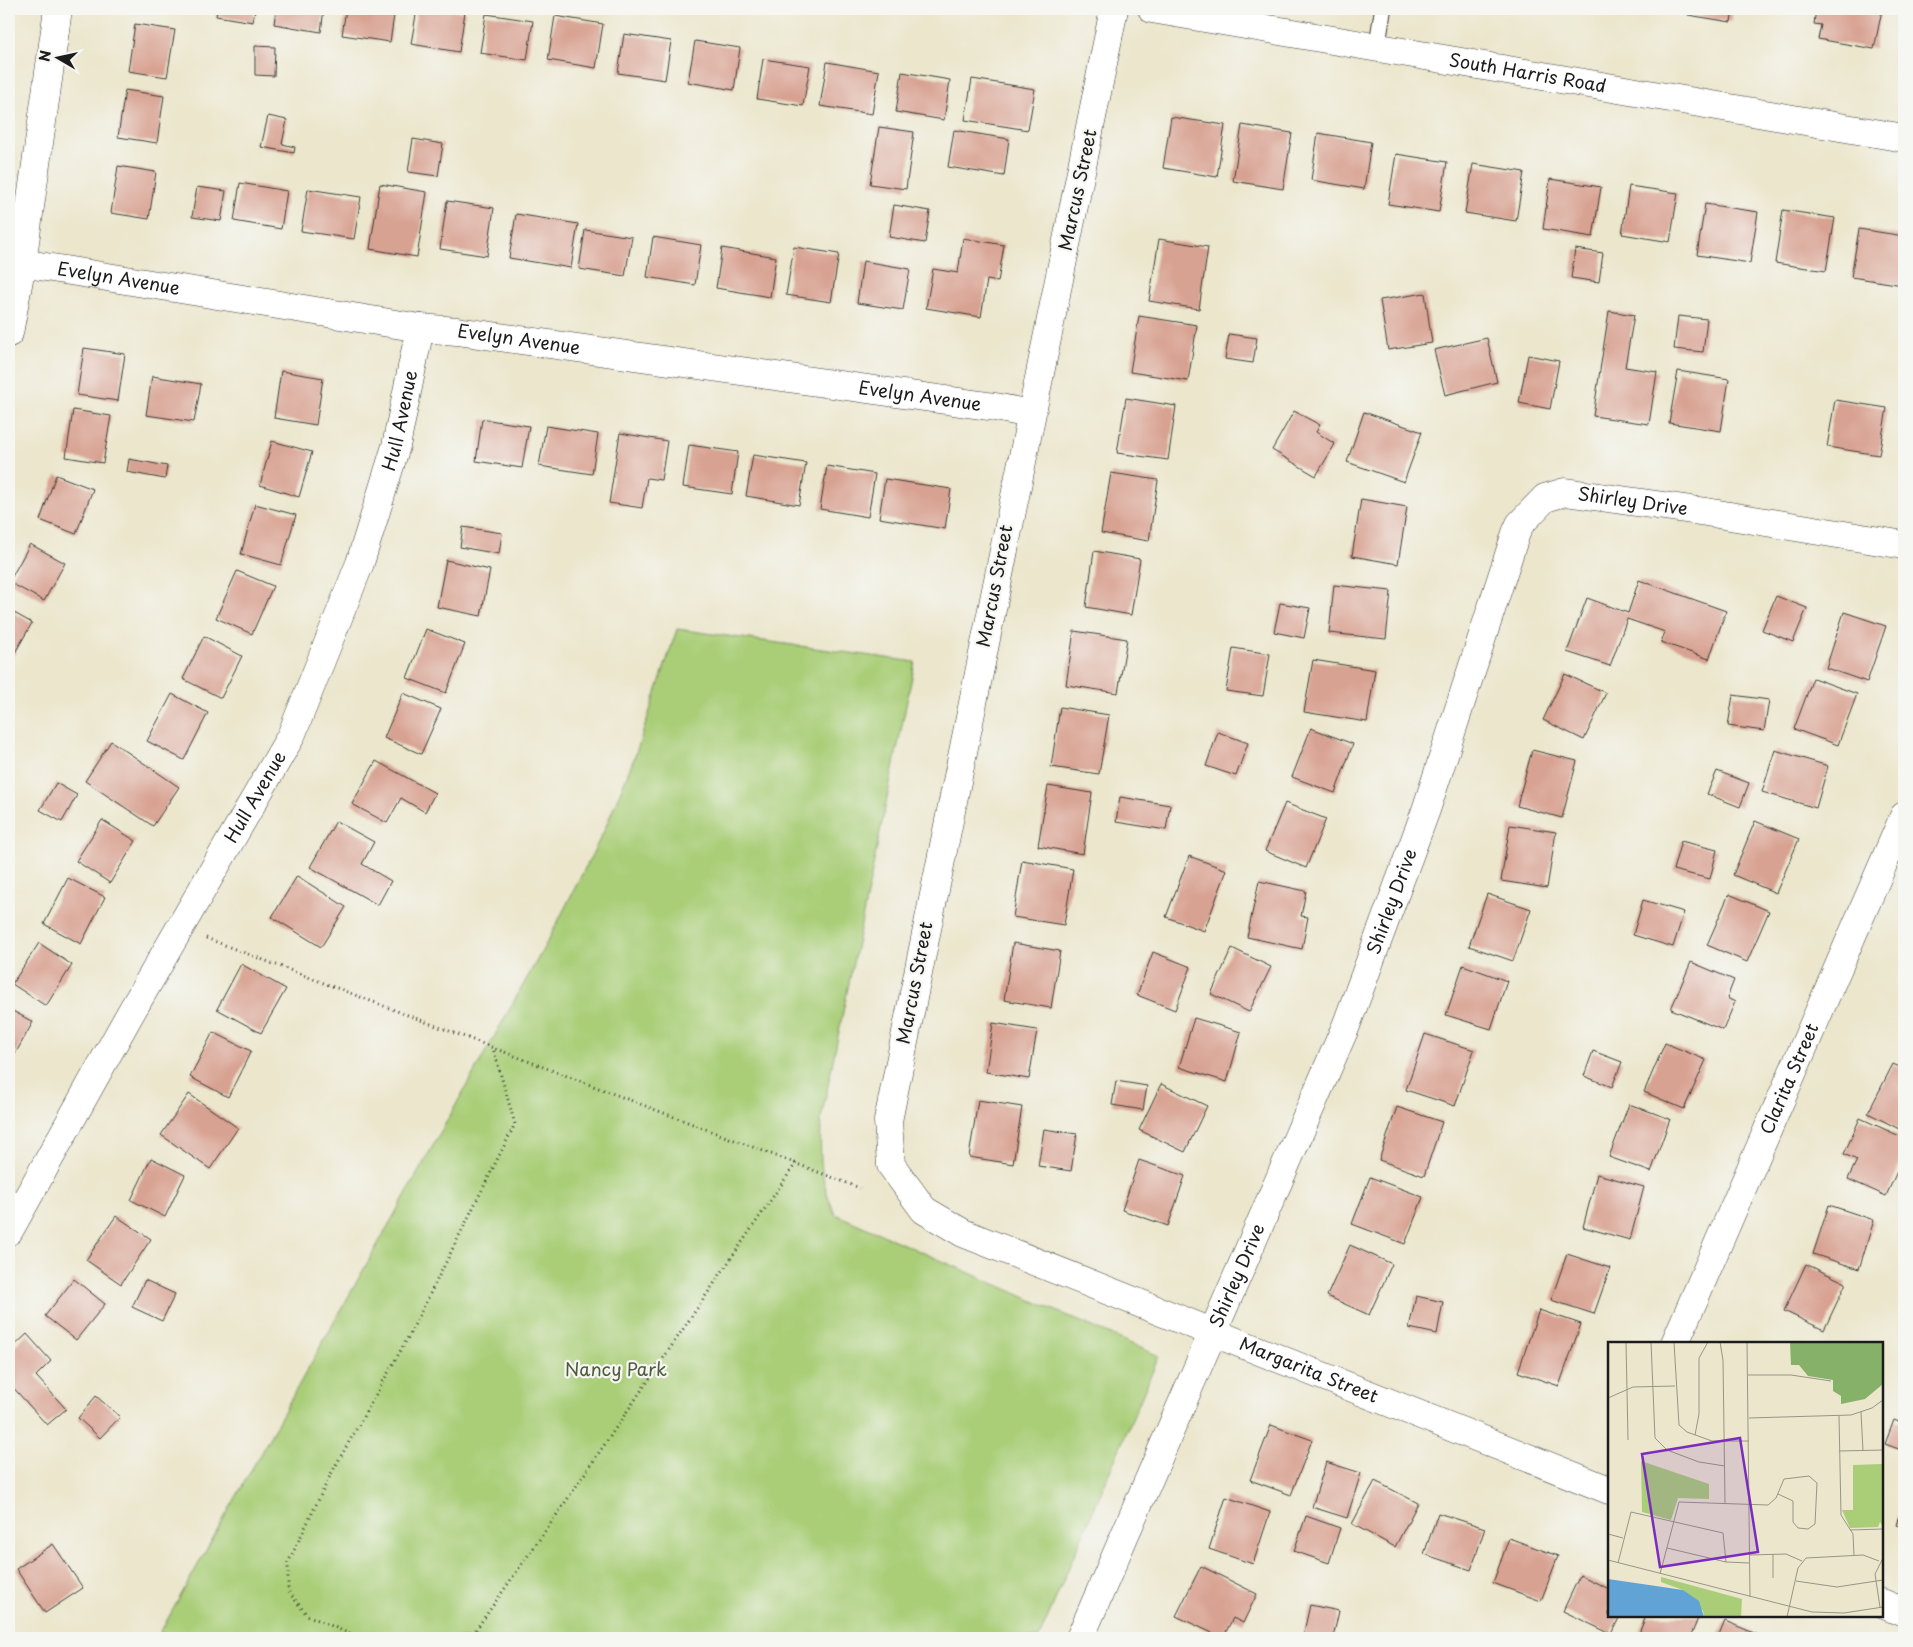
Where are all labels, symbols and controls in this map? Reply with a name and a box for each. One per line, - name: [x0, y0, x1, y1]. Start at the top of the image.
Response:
- north arrow: [32, 32, 82, 82]
- street label: South Harris Road: [1447, 45, 1608, 99]
- text: N: [33, 49, 56, 63]
- street label: Marcus Street: [1050, 126, 1103, 253]
- street label: Evelyn Avenue: [56, 254, 182, 301]
- street label: Evelyn Avenue: [456, 316, 582, 360]
- street label: Hull Avenue: [374, 368, 423, 474]
- street label: Evelyn Avenue: [857, 373, 983, 417]
- street label: Shirley Drive: [1576, 479, 1690, 521]
- street label: Marcus Street: [968, 522, 1019, 649]
- street label: Hull Avenue: [217, 745, 292, 847]
- street label: Shirley Drive: [1359, 844, 1423, 958]
- street label: Marcus Street: [888, 919, 939, 1046]
- street label: Clarita Street: [1752, 1018, 1825, 1138]
- street label: Shirley Drive: [1202, 1219, 1271, 1331]
- street label: Margarita Street: [1236, 1329, 1383, 1409]
- inset map: [1608, 1342, 1883, 1617]
- park label: Nancy Park: [565, 1355, 667, 1382]

